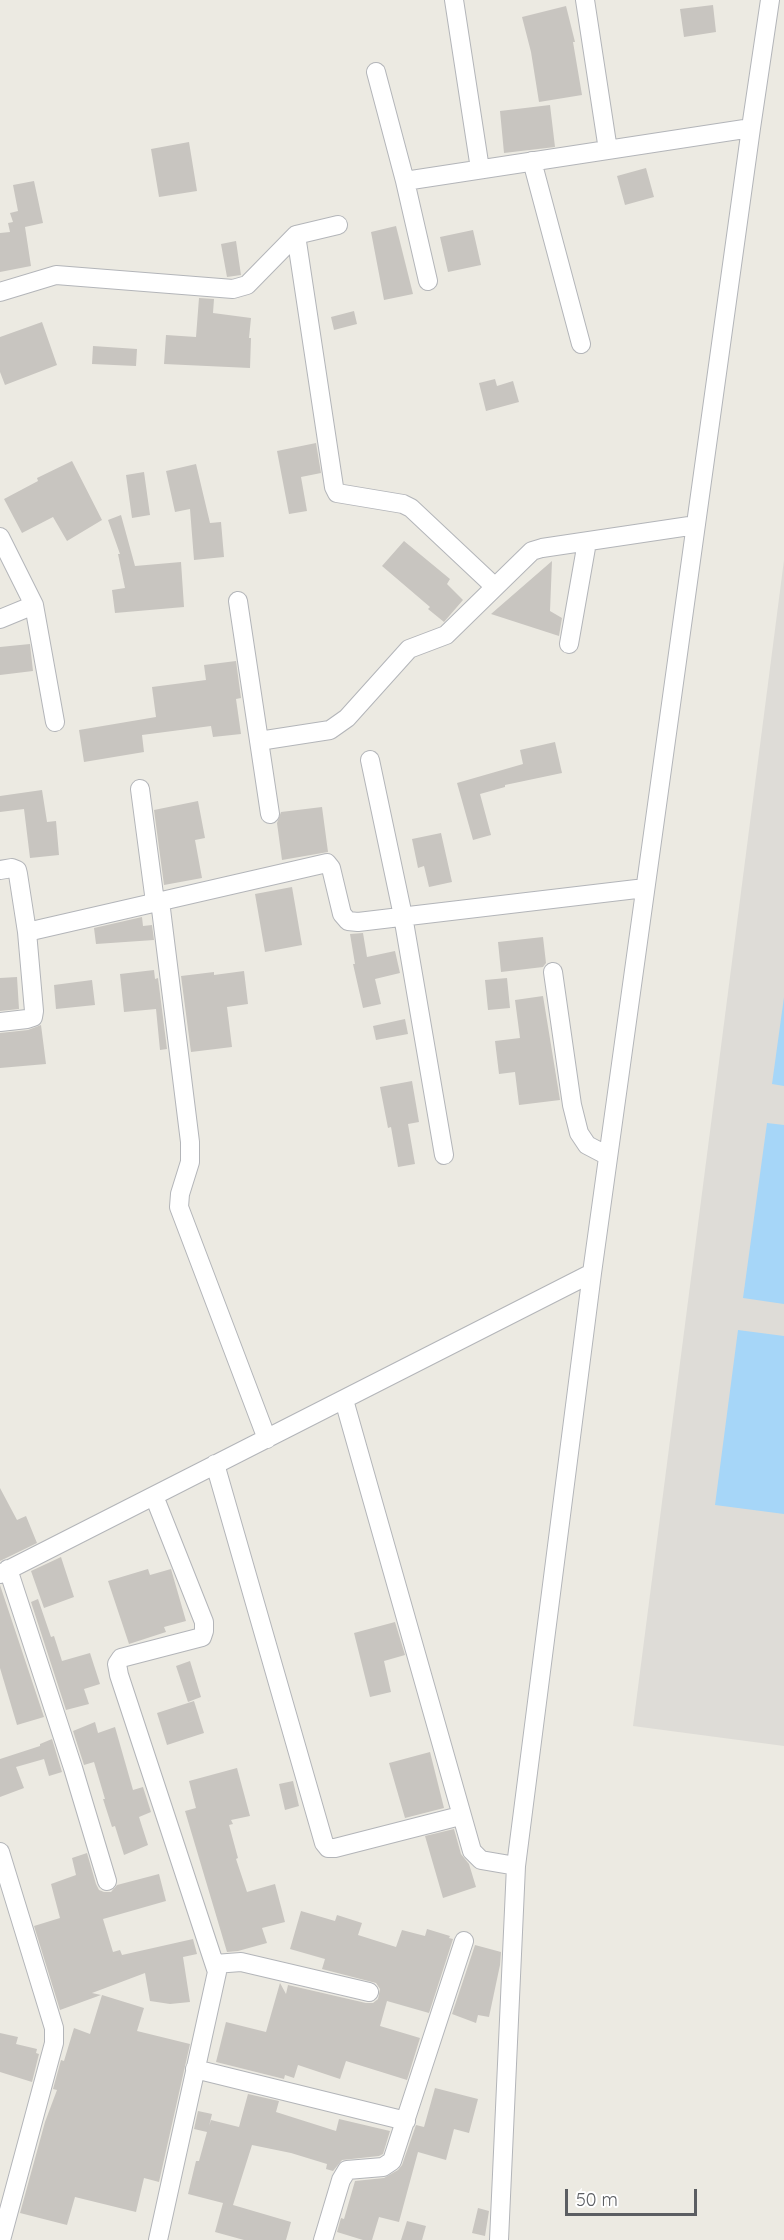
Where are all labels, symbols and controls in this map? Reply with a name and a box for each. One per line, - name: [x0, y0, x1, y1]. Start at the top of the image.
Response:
- scale bar: [568, 2177, 700, 2215]
- text: 50 m: [576, 2188, 618, 2211]

